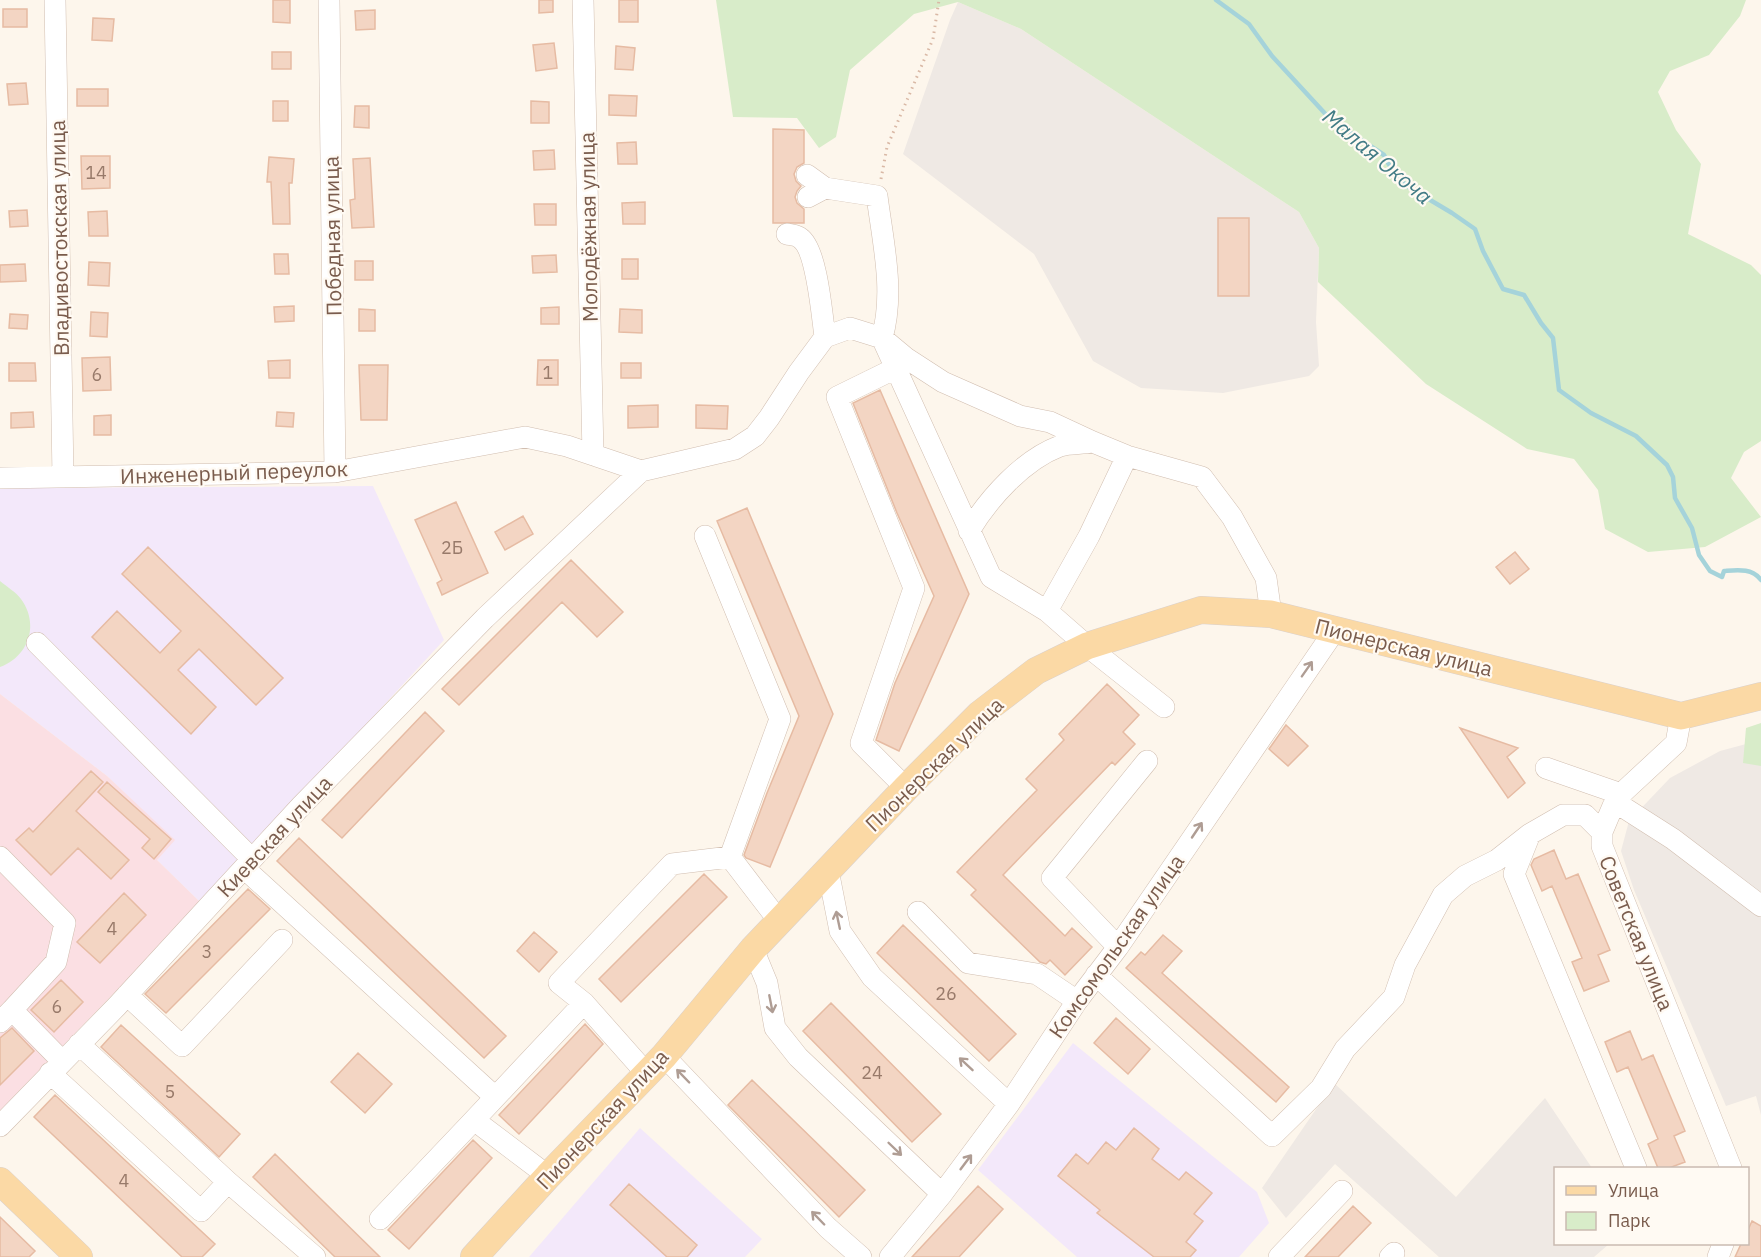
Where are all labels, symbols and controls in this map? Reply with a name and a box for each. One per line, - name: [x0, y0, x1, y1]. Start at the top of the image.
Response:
- water label: Малая Окоча: [1317, 102, 1439, 210]
- street label: Владивостокская улица: [43, 120, 75, 356]
- street label: Молодёжная улица: [572, 132, 604, 322]
- street label: Победная улица: [317, 156, 347, 316]
- house number: 14: [85, 161, 107, 184]
- house number: 1: [543, 361, 553, 384]
- house number: 6: [92, 363, 102, 386]
- street label: Инженерный переулок: [120, 454, 348, 490]
- house number: 2Б: [441, 536, 463, 559]
- street label: Пионерская улица: [1312, 611, 1496, 683]
- one-way arrow: [1301, 661, 1313, 678]
- street label: Пионерская улица: [859, 691, 1009, 837]
- street label: Киевская улица: [210, 769, 338, 903]
- one-way arrow: [1191, 822, 1203, 838]
- street label: Комсомольская улица: [1042, 848, 1190, 1044]
- street label: Советская улица: [1593, 851, 1681, 1015]
- one-way arrow: [832, 911, 843, 930]
- house number: 4: [107, 917, 118, 940]
- house number: 3: [202, 940, 212, 963]
- house number: 26: [935, 982, 957, 1005]
- one-way arrow: [766, 994, 777, 1013]
- house number: 6: [52, 995, 62, 1018]
- street label: Пионерская улица: [530, 1043, 674, 1195]
- one-way arrow: [959, 1057, 974, 1071]
- house number: 24: [861, 1061, 883, 1084]
- one-way arrow: [676, 1069, 691, 1084]
- house number: 5: [165, 1080, 175, 1103]
- one-way arrow: [888, 1142, 903, 1156]
- one-way arrow: [960, 1155, 972, 1171]
- legend: [1554, 1167, 1749, 1245]
- house number: 4: [119, 1169, 130, 1192]
- text: Улица: [1608, 1179, 1659, 1202]
- text: Парк: [1608, 1209, 1651, 1232]
- one-way arrow: [811, 1210, 825, 1225]

